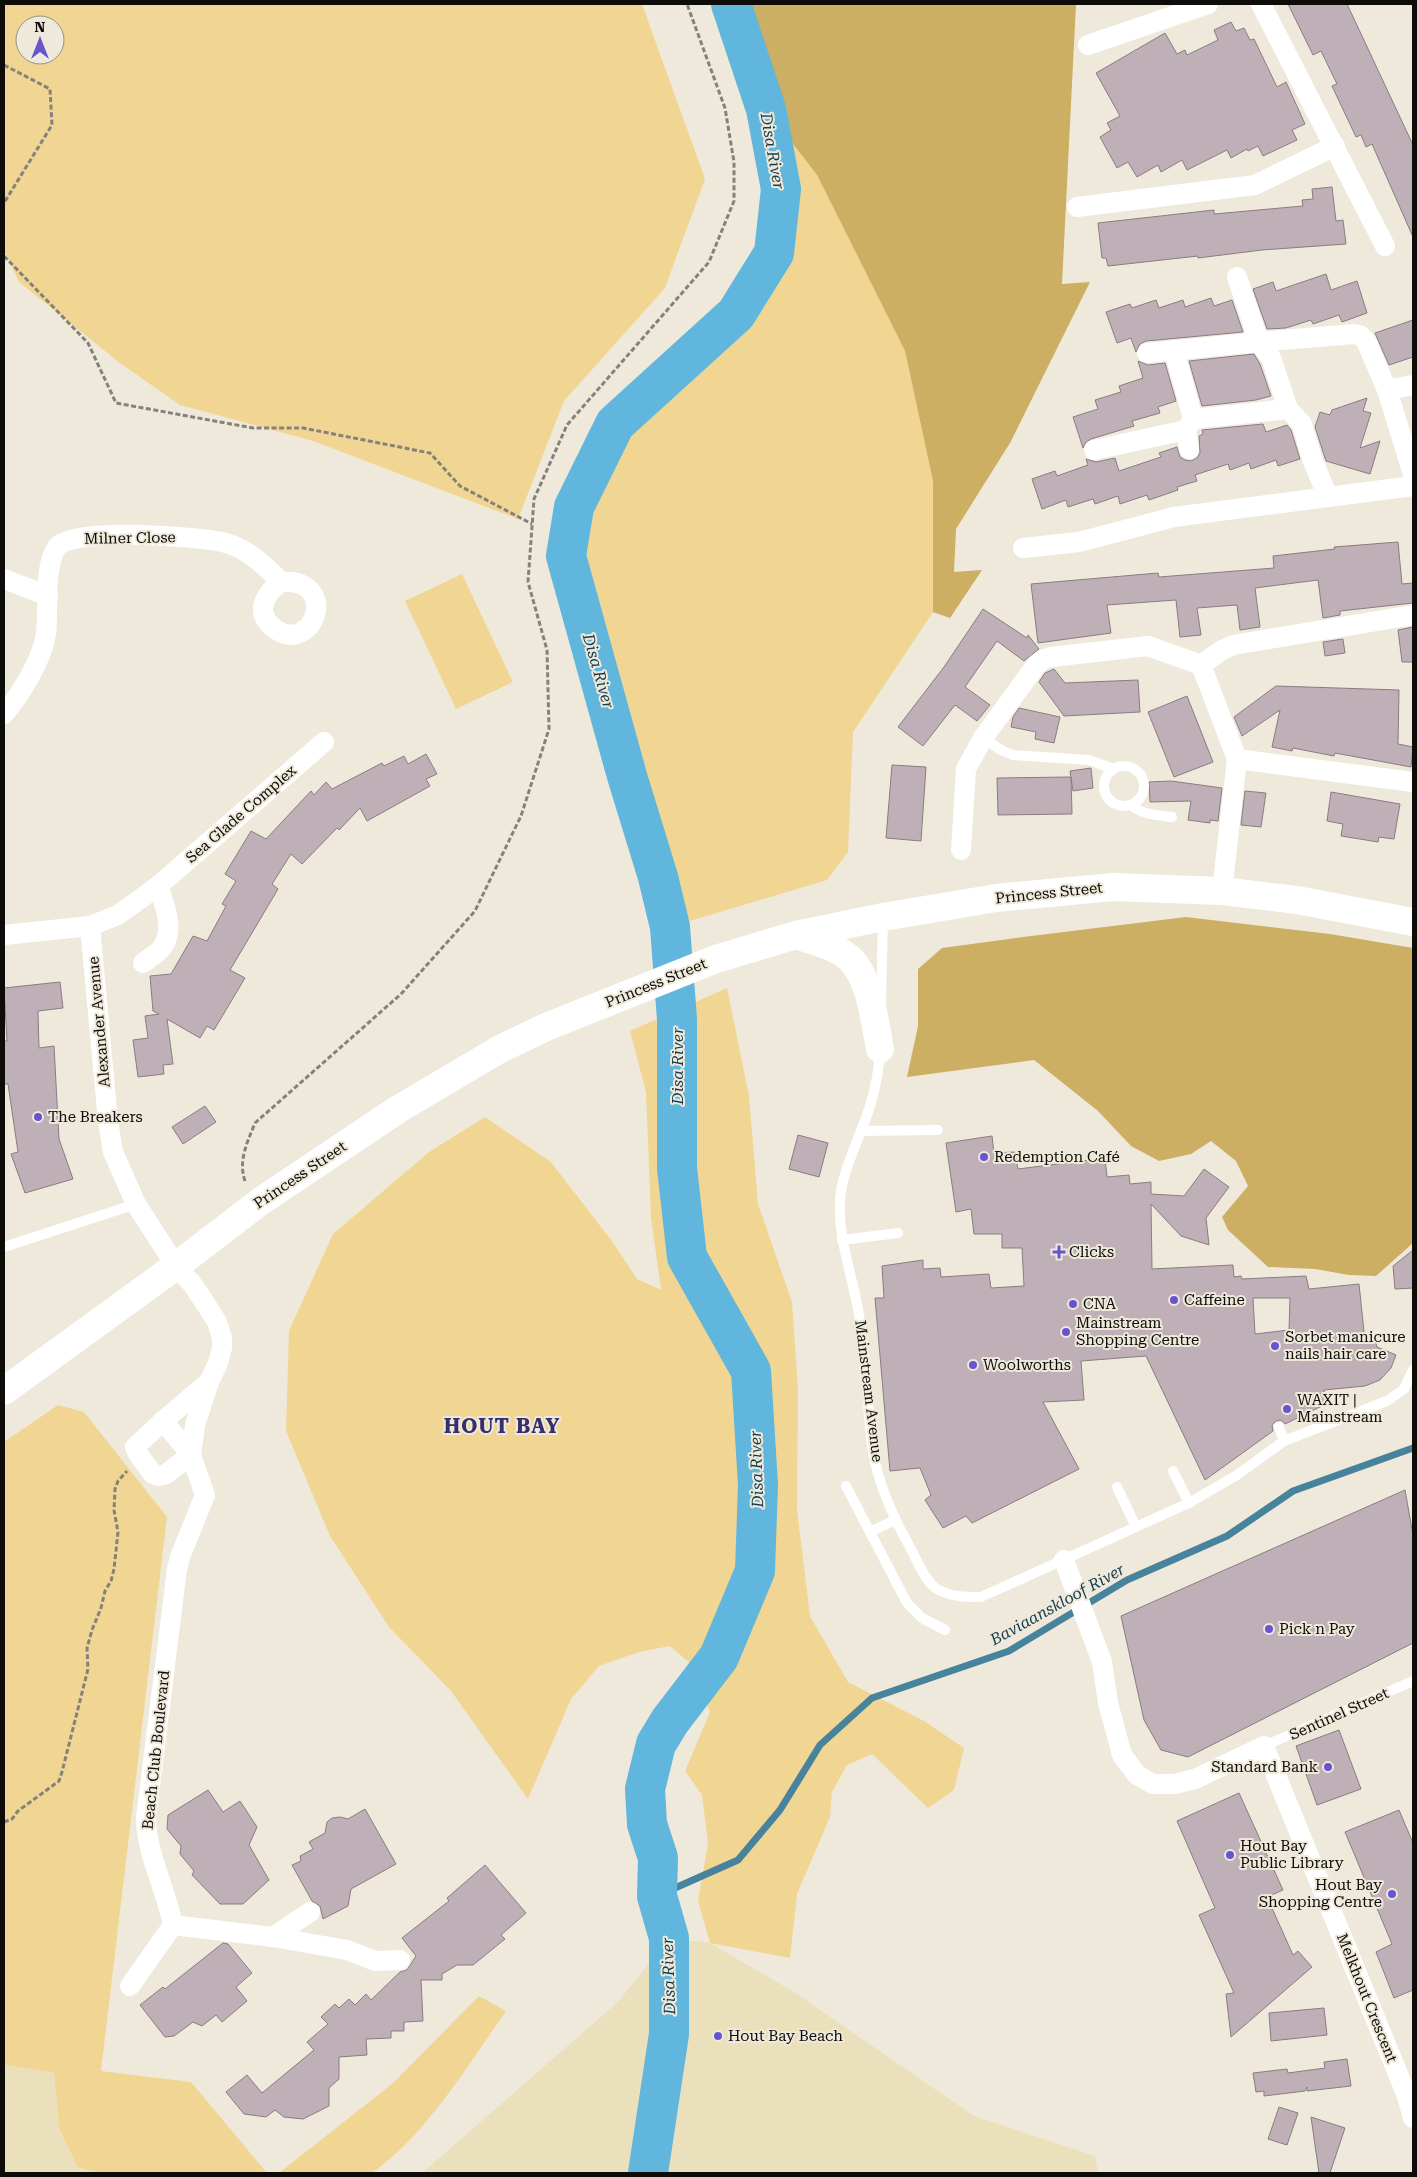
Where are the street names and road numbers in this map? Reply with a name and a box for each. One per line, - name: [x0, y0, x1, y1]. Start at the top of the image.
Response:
- street label: Milner Close: [84, 528, 176, 548]
- street label: Sea Glade Complex: [182, 761, 300, 867]
- street label: Princess Street: [994, 878, 1104, 908]
- street label: Princess Street: [603, 954, 710, 1012]
- street label: Alexander Avenue: [84, 956, 114, 1088]
- street label: Princess Street: [250, 1137, 350, 1213]
- street label: Mainstream Avenue: [851, 1319, 887, 1463]
- street label: Beach Club Boulevard: [139, 1669, 173, 1830]
- street label: Sentinel Street: [1286, 1684, 1392, 1744]
- street label: Melkhout Crescent: [1333, 1931, 1401, 2066]

